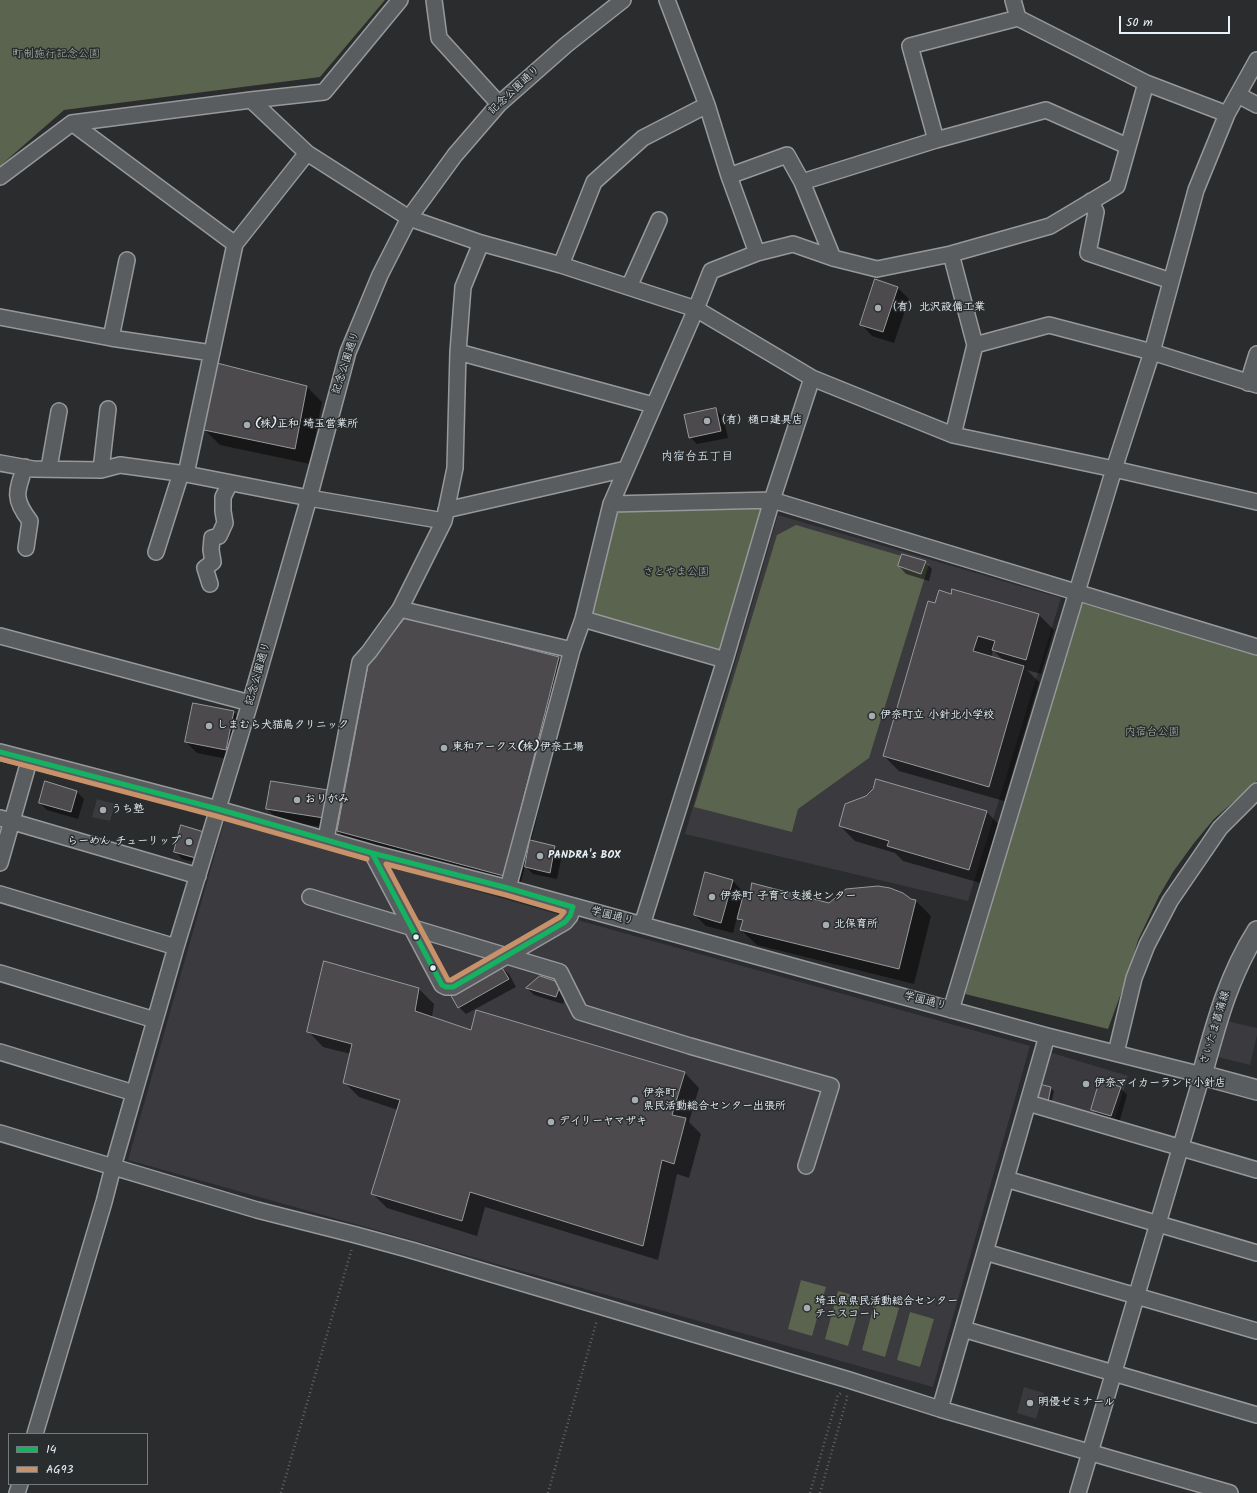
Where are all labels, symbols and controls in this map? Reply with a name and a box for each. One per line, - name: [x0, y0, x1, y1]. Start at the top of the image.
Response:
- scale bar: [1121, 8, 1232, 34]
- text: 50 m: [1126, 13, 1153, 32]
- park label: 町制施行記念公園: [12, 48, 100, 62]
- street label: 記念公園通り: [486, 64, 544, 118]
- place label: （有）北沢設備工業: [886, 301, 985, 315]
- marker: （有）北沢設備工業: [873, 303, 883, 313]
- street label: 記念公園通り: [331, 330, 363, 396]
- place label: （有）樋口建具店: [715, 414, 803, 428]
- marker: （有）樋口建具店: [702, 416, 712, 426]
- place label: (株)正和 埼玉営業所: [255, 418, 358, 432]
- marker: (株)正和 埼玉営業所: [242, 420, 252, 430]
- district label: 内宿台五丁目: [661, 451, 733, 465]
- park label: さとやま公園: [643, 566, 709, 580]
- street label: 記念公園通り: [244, 640, 274, 708]
- place label: 伊奈町立 小針北小学校: [880, 709, 994, 723]
- marker: 伊奈町立 小針北小学校: [867, 711, 877, 721]
- place label: しまむら犬猫鳥クリニック: [217, 719, 349, 733]
- marker: しまむら犬猫鳥クリニック: [204, 721, 214, 731]
- park label: 内宿台公園: [1125, 726, 1179, 740]
- place label: 東和アークス(株)伊奈工場: [452, 741, 584, 755]
- marker: 東和アークス(株)伊奈工場: [439, 743, 449, 753]
- place label: おりがみ: [305, 793, 349, 807]
- marker: おりがみ: [292, 795, 302, 805]
- place label: うち塾: [111, 803, 144, 817]
- marker: うち塾: [98, 805, 108, 815]
- place label: らーめん チューリップ: [67, 835, 181, 849]
- marker: らーめん チューリップ: [184, 837, 194, 847]
- place label: PANDRA's BOX: [548, 849, 621, 863]
- marker: PANDRA's BOX: [535, 851, 545, 861]
- place label: 伊奈町 子育て支援センター: [720, 890, 856, 904]
- marker: 伊奈町 子育て支援センター: [707, 892, 717, 902]
- street label: 学園通り: [589, 905, 635, 929]
- place label: 北保育所: [834, 918, 878, 932]
- marker: 北保育所: [821, 920, 831, 930]
- unlabelled marker: [411, 932, 421, 942]
- unlabelled marker: [428, 963, 438, 973]
- street label: さいたま菖蒲線: [1198, 989, 1234, 1067]
- street label: 学園通り: [902, 990, 948, 1014]
- place label: 伊奈マイカーランド小針店: [1094, 1077, 1226, 1091]
- marker: 伊奈マイカーランド小針店: [1081, 1079, 1091, 1089]
- place label: 伊奈町 県民活動総合センター出張所: [643, 1087, 786, 1113]
- marker: 伊奈町 県民活動総合センター出張所: [630, 1095, 640, 1105]
- place label: デイリーヤマザキ: [559, 1115, 647, 1129]
- marker: デイリーヤマザキ: [546, 1117, 556, 1127]
- place label: 埼玉県県民活動総合センター テニスコート: [815, 1295, 958, 1321]
- marker: 埼玉県県民活動総合センター テニスコート: [802, 1303, 812, 1313]
- place label: 明優ゼミナール: [1038, 1396, 1115, 1410]
- marker: 明優ゼミナール: [1025, 1398, 1035, 1408]
- legend: [8, 1433, 148, 1485]
- text: 14: [46, 1440, 56, 1459]
- text: AG93: [46, 1460, 73, 1479]

